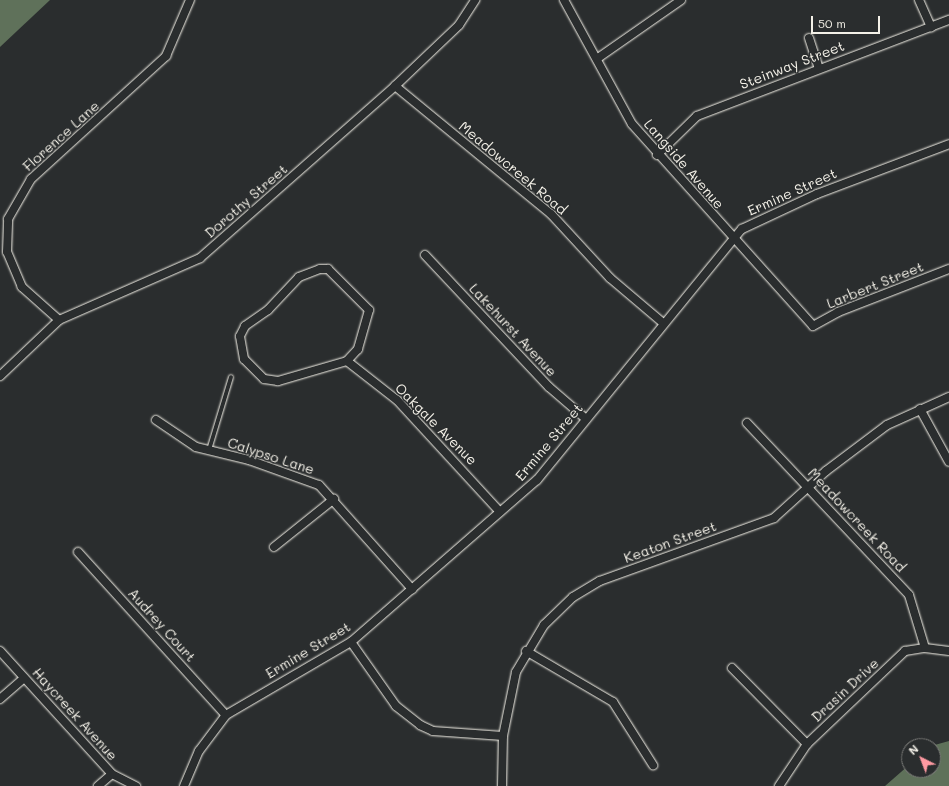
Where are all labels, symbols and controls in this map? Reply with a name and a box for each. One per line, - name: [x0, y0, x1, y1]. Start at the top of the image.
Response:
- scale bar: [813, 8, 882, 34]
- text: 50 m: [818, 15, 846, 31]
- street label: Steinway Street: [737, 37, 847, 93]
- street label: Florence Lane: [19, 97, 103, 175]
- street label: Langside Avenue: [640, 116, 728, 212]
- street label: Meadowcreek Road: [456, 118, 570, 218]
- street label: Dorothy Street: [201, 161, 291, 241]
- street label: Ermine Street: [745, 165, 839, 219]
- street label: Larbert Street: [824, 258, 926, 312]
- street label: Lakehurst Avenue: [466, 280, 560, 380]
- street label: Oakgale Avenue: [391, 379, 481, 469]
- street label: Ermine Street: [512, 400, 586, 484]
- street label: Calypso Lane: [225, 434, 317, 478]
- street label: Meadowcreek Road: [804, 465, 910, 575]
- street label: Keaton Street: [621, 517, 719, 567]
- street label: Audrey Court: [125, 585, 199, 665]
- street label: Ermine Street: [263, 618, 353, 682]
- street label: Drasin Drive: [808, 655, 882, 725]
- street label: Haycreek Avenue: [29, 664, 121, 764]
- north arrow: [901, 738, 941, 778]
- text: N: [905, 741, 921, 758]

